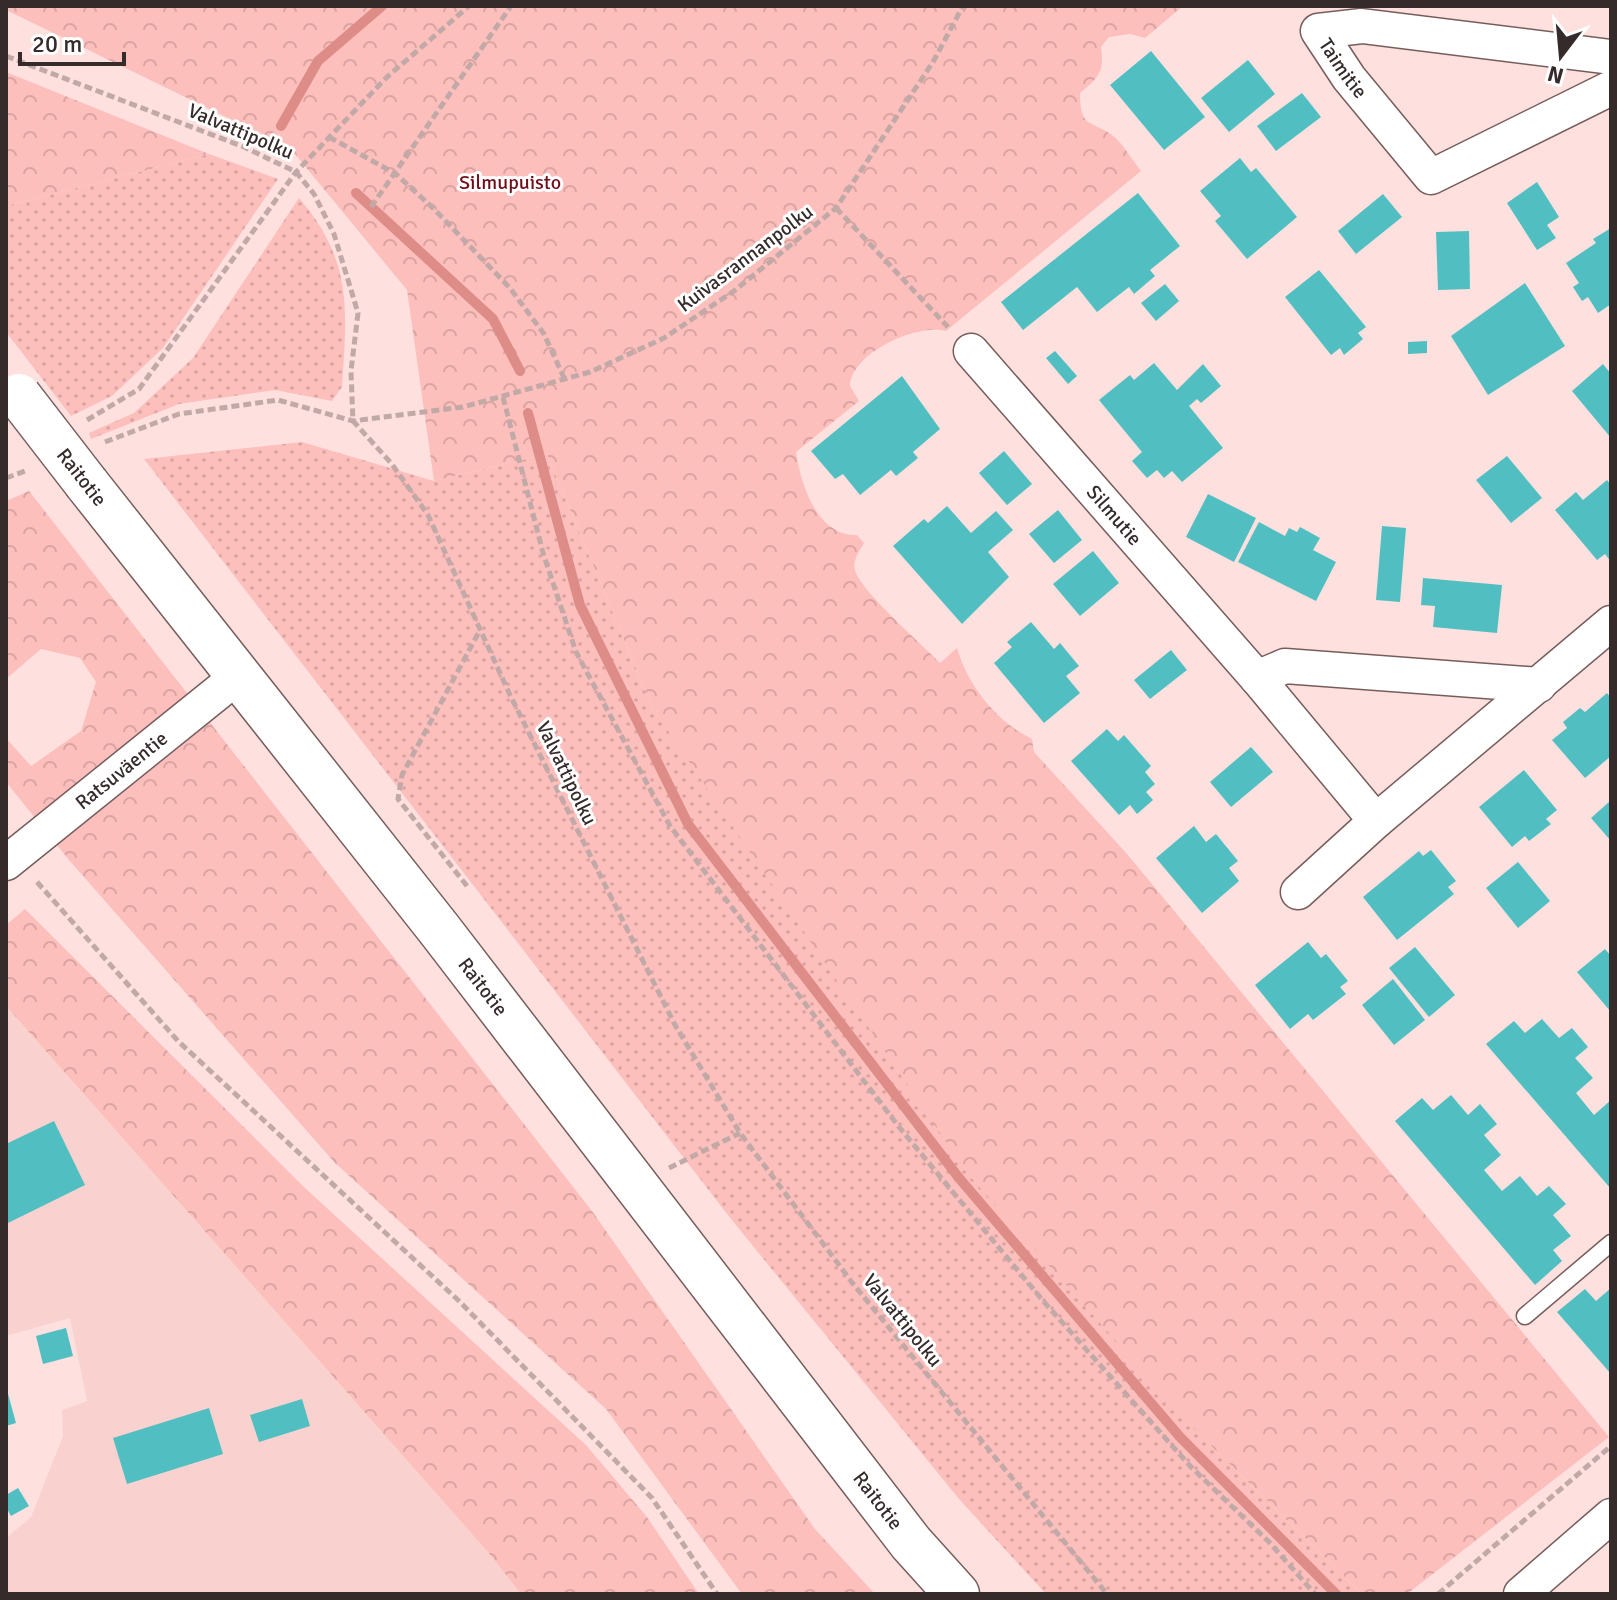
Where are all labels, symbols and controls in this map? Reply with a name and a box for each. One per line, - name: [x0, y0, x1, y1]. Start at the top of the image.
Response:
- scale bar: [20, 16, 124, 66]
- north arrow: [1521, 16, 1601, 96]
- text: 20 m: [32, 29, 82, 59]
- street label: Taimitie: [1313, 33, 1373, 104]
- text: N: [1545, 60, 1567, 90]
- street label: Valvattipolku: [184, 98, 298, 165]
- park label: Silmupuisto: [459, 170, 561, 195]
- street label: Kuivasrannanpolku: [673, 199, 818, 318]
- street label: Raitotie: [51, 443, 112, 511]
- street label: Silmutie: [1081, 480, 1147, 551]
- street label: Valvattipolku: [531, 717, 602, 829]
- street label: Ratsuväentie: [70, 726, 173, 815]
- street label: Raitotie: [453, 953, 513, 1021]
- street label: Valvattipolku: [857, 1269, 948, 1372]
- street label: Raitotie: [847, 1466, 908, 1535]

